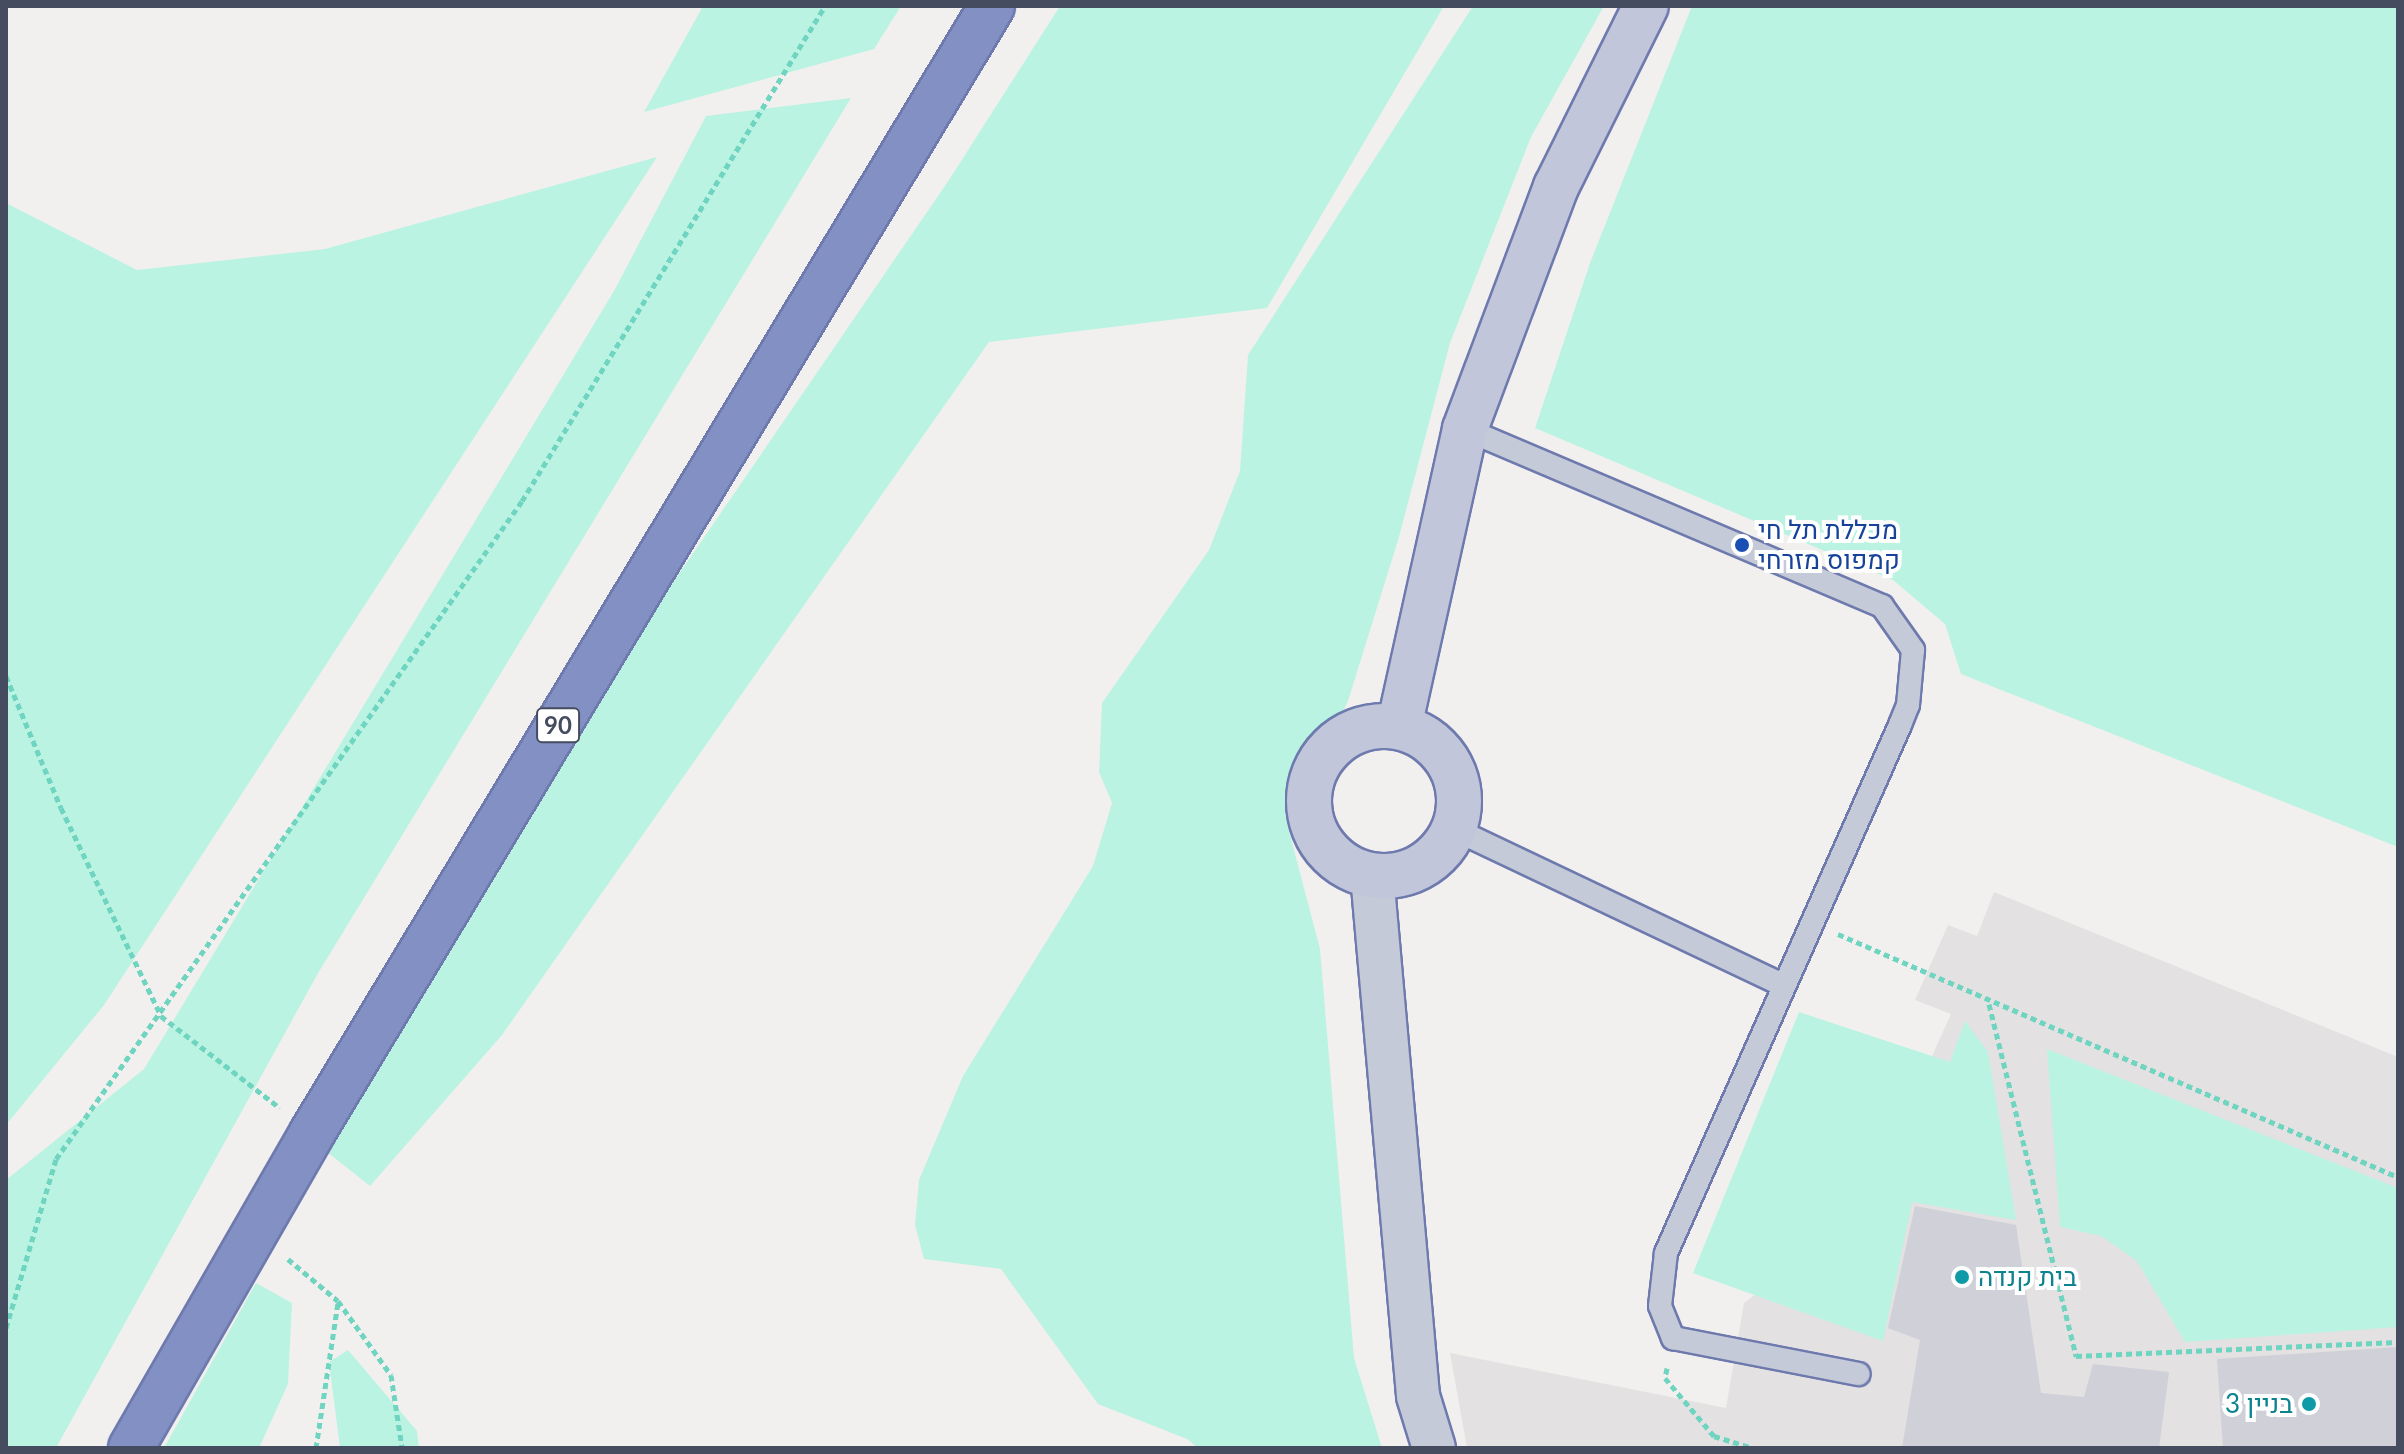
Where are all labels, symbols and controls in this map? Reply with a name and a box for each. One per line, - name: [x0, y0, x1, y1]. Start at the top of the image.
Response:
- place label: מכללת תל חי קמפוס מזרחי: [1758, 514, 1900, 576]
- marker: מכללת תל חי קמפוס מזרחי: [1733, 536, 1751, 554]
- road number: 90: [536, 705, 580, 745]
- place label: בית קנדה: [1978, 1261, 2077, 1293]
- marker: בית קנדה: [1953, 1268, 1971, 1286]
- place label: בניין 3: [2225, 1388, 2293, 1420]
- marker: בניין 3: [2300, 1395, 2318, 1413]

